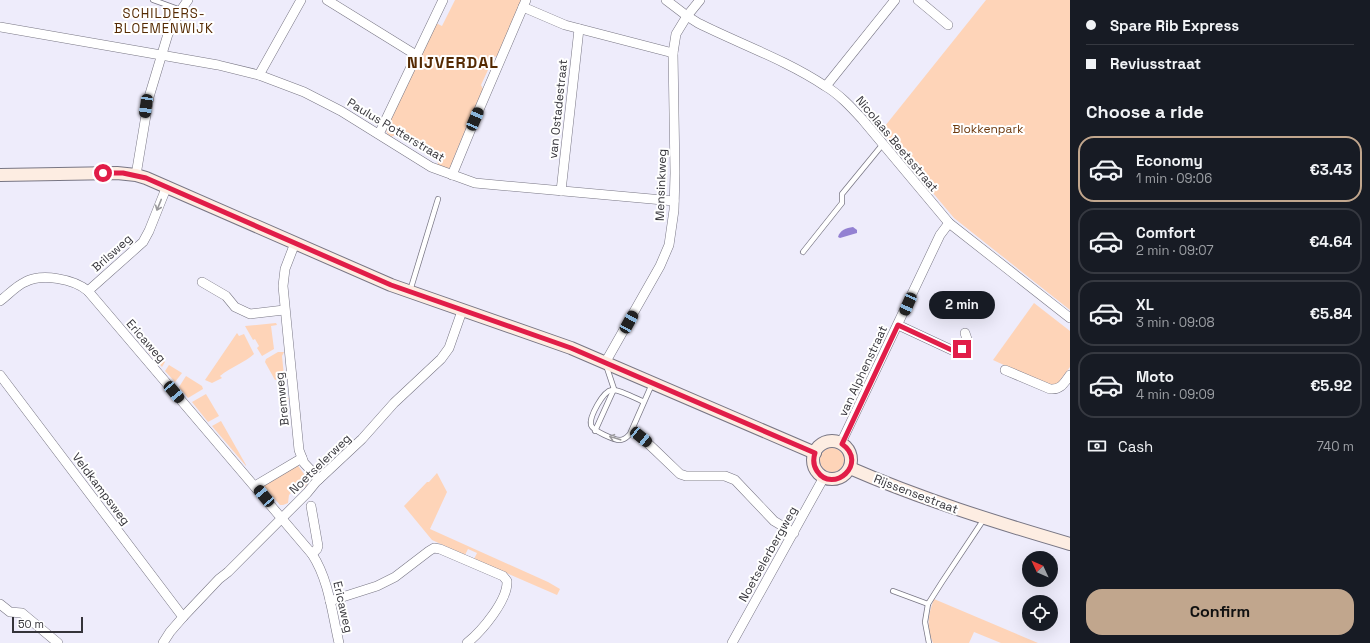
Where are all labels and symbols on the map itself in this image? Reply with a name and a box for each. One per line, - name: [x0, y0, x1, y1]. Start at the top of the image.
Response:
- district label: SCHILDERS- BLOEMENWIJK: [114, 5, 214, 37]
- district label: NIJVERDAL: [407, 52, 499, 73]
- street label: van Ostadestraat: [545, 59, 571, 159]
- car: [138, 93, 154, 119]
- street label: Nicolaas Beetsstraat: [852, 93, 942, 195]
- street label: Paulus Potterstraat: [344, 95, 448, 165]
- car: [465, 106, 485, 132]
- park label: Blokkenpark: [953, 121, 1024, 137]
- street label: Mensinkweg: [652, 149, 670, 221]
- route start: [94, 164, 112, 182]
- one-way arrow: [155, 199, 162, 211]
- street label: Brilsweg: [88, 231, 136, 275]
- car: [898, 291, 918, 317]
- callout: 2 min: [929, 291, 995, 319]
- car: [618, 309, 640, 335]
- street label: Ericaweg: [123, 316, 169, 366]
- street label: van Alphenstraat: [835, 323, 891, 419]
- route end: [953, 340, 971, 358]
- street label: Bremweg: [271, 371, 293, 427]
- car: [162, 379, 186, 405]
- car: [628, 425, 654, 449]
- street label: Noetselerweg: [286, 430, 354, 498]
- one-way arrow: [608, 434, 621, 441]
- street label: Veldkampsweg: [69, 450, 133, 528]
- street label: Rijssensestraat: [872, 471, 960, 517]
- car: [252, 483, 276, 509]
- street label: Noetselerbergweg: [735, 503, 801, 605]
- north arrow: [1022, 551, 1058, 587]
- street label: Ericaweg: [329, 580, 357, 634]
- scale bar: [12, 615, 83, 634]

